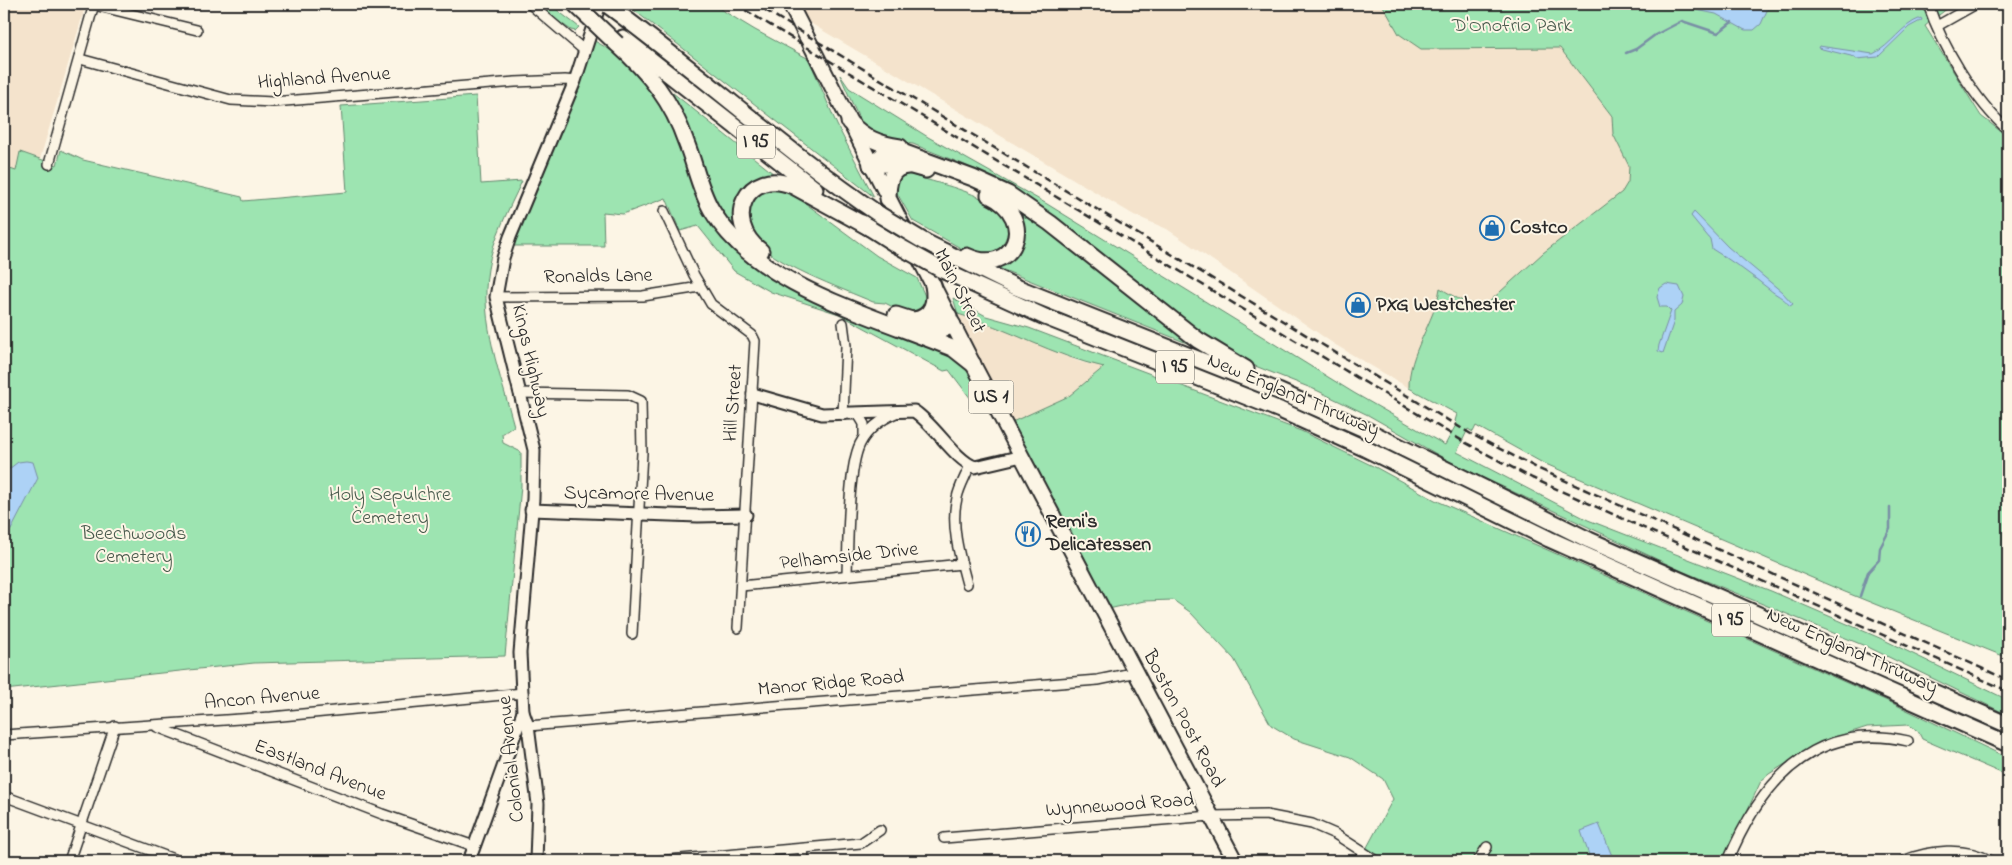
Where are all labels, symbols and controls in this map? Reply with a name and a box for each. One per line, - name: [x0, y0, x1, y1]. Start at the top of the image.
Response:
- park label: D'Onofrio Park: [1451, 12, 1572, 41]
- street label: Highland Avenue: [257, 60, 391, 99]
- road number: I 95: [737, 125, 775, 158]
- place label: Costco: [1510, 214, 1568, 243]
- shop icon: Costco: [1479, 215, 1505, 241]
- street label: Main Street: [925, 244, 993, 339]
- street label: Ronalds Lane: [543, 262, 653, 292]
- place label: PXG Westchester: [1376, 291, 1515, 320]
- shop icon: PXG Westchester: [1345, 292, 1371, 318]
- street label: Kings Highway: [502, 302, 557, 421]
- street label: New England Thruway: [1202, 347, 1384, 446]
- road number: I 95: [1156, 351, 1194, 384]
- street label: Hill Street: [717, 363, 751, 443]
- road number: US 1: [968, 381, 1014, 414]
- street label: Sycamore Avenue: [564, 479, 714, 511]
- park label: Holy Sepulchre Cemetery: [329, 481, 451, 533]
- place label: Remi's Delicatessen: [1045, 508, 1151, 560]
- park label: Beechwoods Cemetery: [81, 520, 186, 572]
- restaurant icon: Remi's Delicatessen: [1015, 521, 1041, 547]
- street label: Pelhamside Drive: [778, 535, 920, 579]
- street label: New England Thruway: [1761, 601, 1942, 704]
- road number: I 95: [1712, 604, 1750, 636]
- street label: Boston Post Road: [1134, 644, 1232, 793]
- street label: Manor Ridge Road: [757, 663, 905, 706]
- street label: Ancon Avenue: [203, 679, 321, 719]
- street label: Colonial Avenue: [491, 694, 533, 824]
- street label: Eastland Avenue: [250, 732, 391, 810]
- street label: Wynnewood Road: [1045, 786, 1195, 826]

